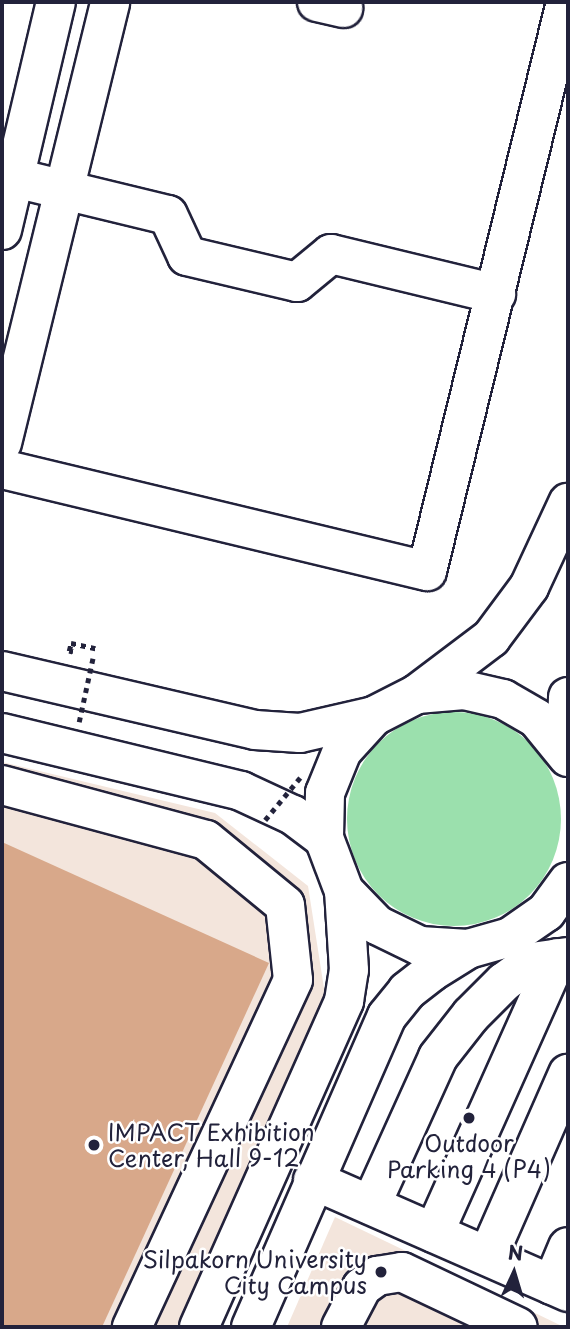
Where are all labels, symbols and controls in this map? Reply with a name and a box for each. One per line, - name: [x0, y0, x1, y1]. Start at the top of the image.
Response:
- marker: Outdoor Parking 4 (P4): [461, 1110, 477, 1126]
- place label: IMPACT Exhibition Center, Hall 9-12: [108, 1118, 316, 1172]
- place label: Outdoor Parking 4 (P4): [387, 1129, 551, 1183]
- marker: IMPACT Exhibition Center, Hall 9-12: [86, 1137, 102, 1153]
- north arrow: [479, 1238, 549, 1308]
- text: N: [507, 1238, 524, 1267]
- place label: Silpakorn University City Campus: [143, 1245, 367, 1299]
- marker: Silpakorn University City Campus: [373, 1264, 389, 1280]

